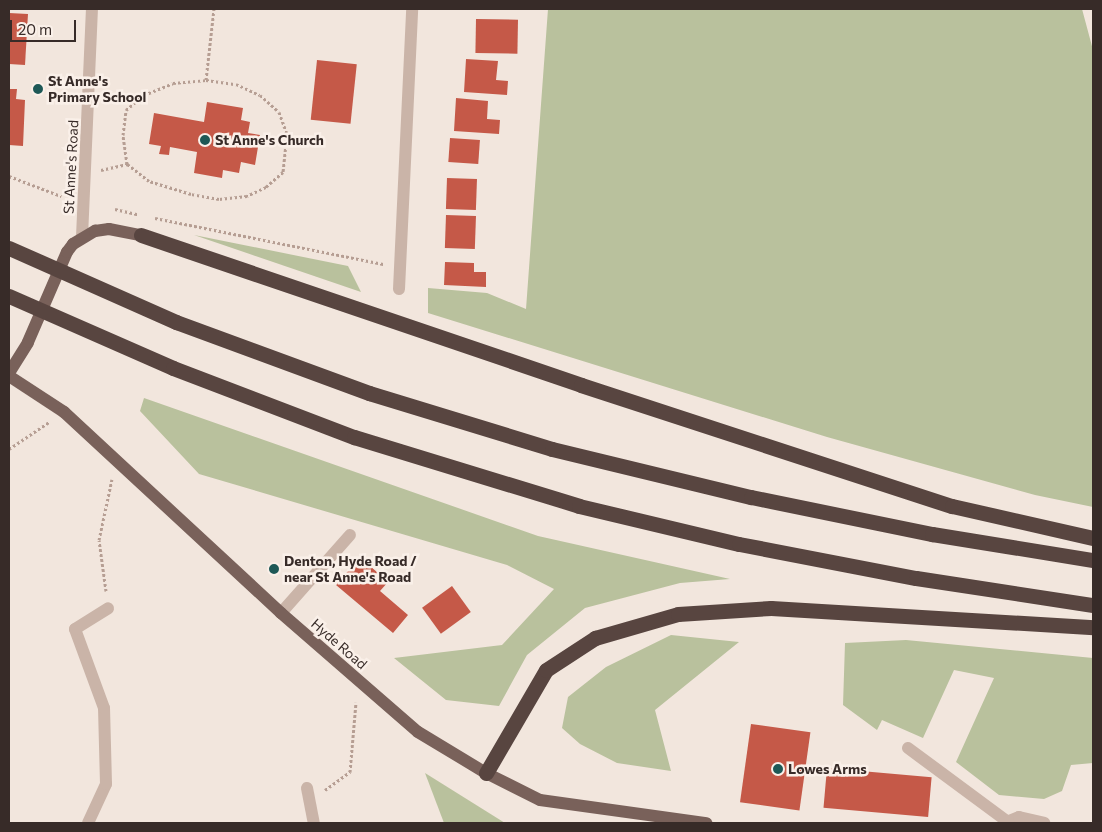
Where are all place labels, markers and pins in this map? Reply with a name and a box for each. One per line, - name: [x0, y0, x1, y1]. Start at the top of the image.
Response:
- place label: St Anne's Primary School: [48, 73, 146, 105]
- marker: St Anne's Primary School: [32, 83, 44, 95]
- place label: St Anne's Church: [215, 132, 324, 148]
- marker: St Anne's Church: [199, 134, 211, 146]
- place label: Denton, Hyde Road / near St Anne's Road: [284, 553, 417, 586]
- marker: Denton, Hyde Road / near St Anne's Road: [268, 563, 280, 575]
- place label: Lowes Arms: [788, 761, 867, 777]
- marker: Lowes Arms: [772, 763, 784, 775]

